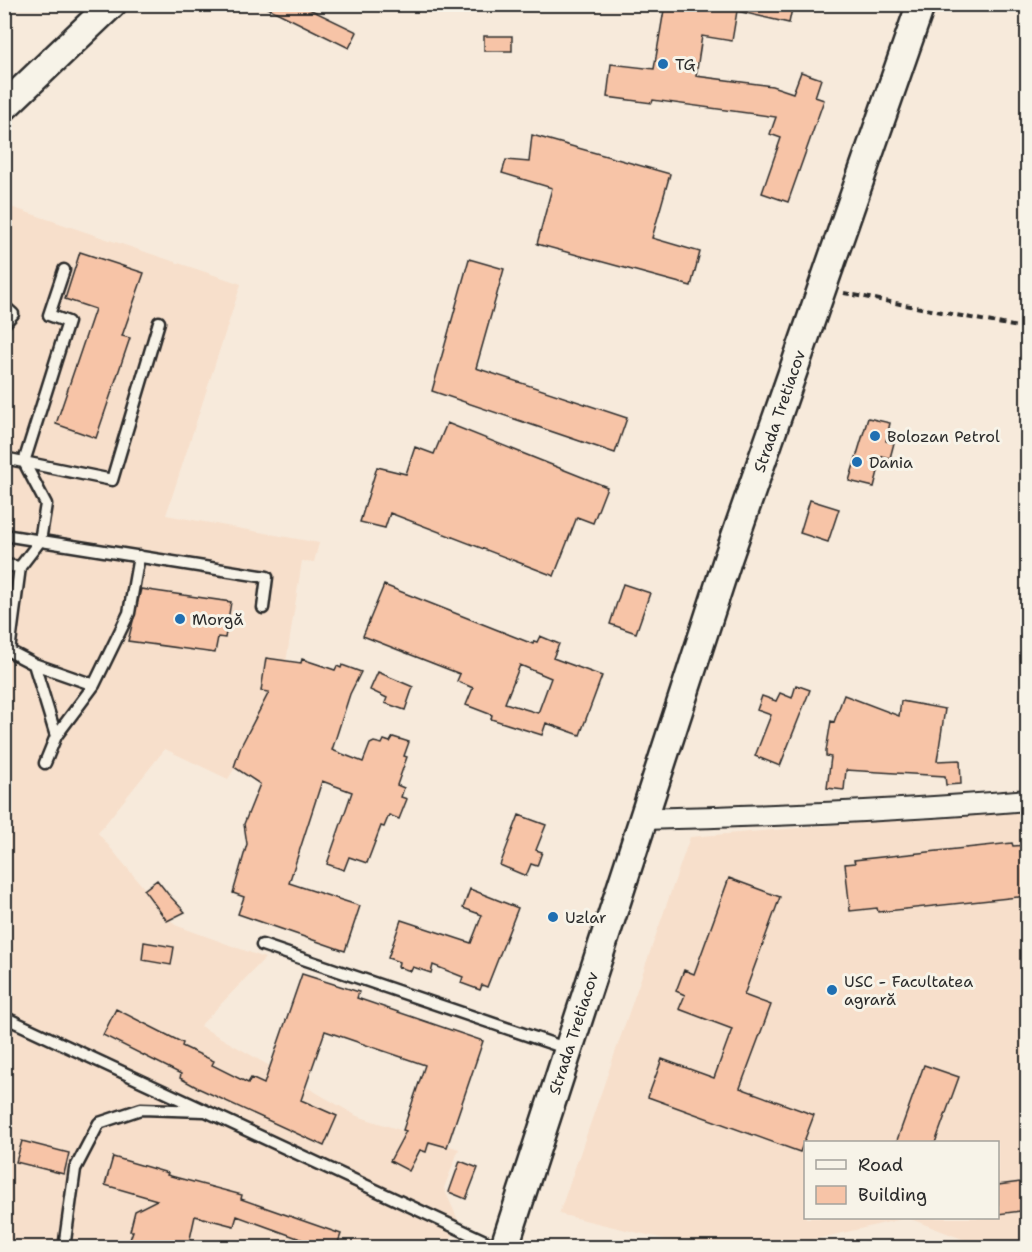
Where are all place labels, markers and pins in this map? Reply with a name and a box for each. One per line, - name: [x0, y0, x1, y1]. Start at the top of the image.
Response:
- place label: TG: [675, 54, 696, 75]
- marker: TG: [656, 57, 670, 71]
- place label: Bolozan Petrol: [887, 426, 1000, 447]
- marker: Bolozan Petrol: [868, 429, 882, 443]
- place label: Dania: [869, 452, 913, 473]
- marker: Dania: [850, 455, 864, 469]
- place label: Morgă: [192, 609, 243, 630]
- marker: Morgă: [173, 612, 187, 626]
- place label: Uzlar: [565, 907, 607, 928]
- marker: Uzlar: [546, 910, 560, 924]
- place label: USC - Facultatea agrară: [844, 971, 973, 1010]
- marker: USC - Facultatea agrară: [825, 983, 839, 997]

